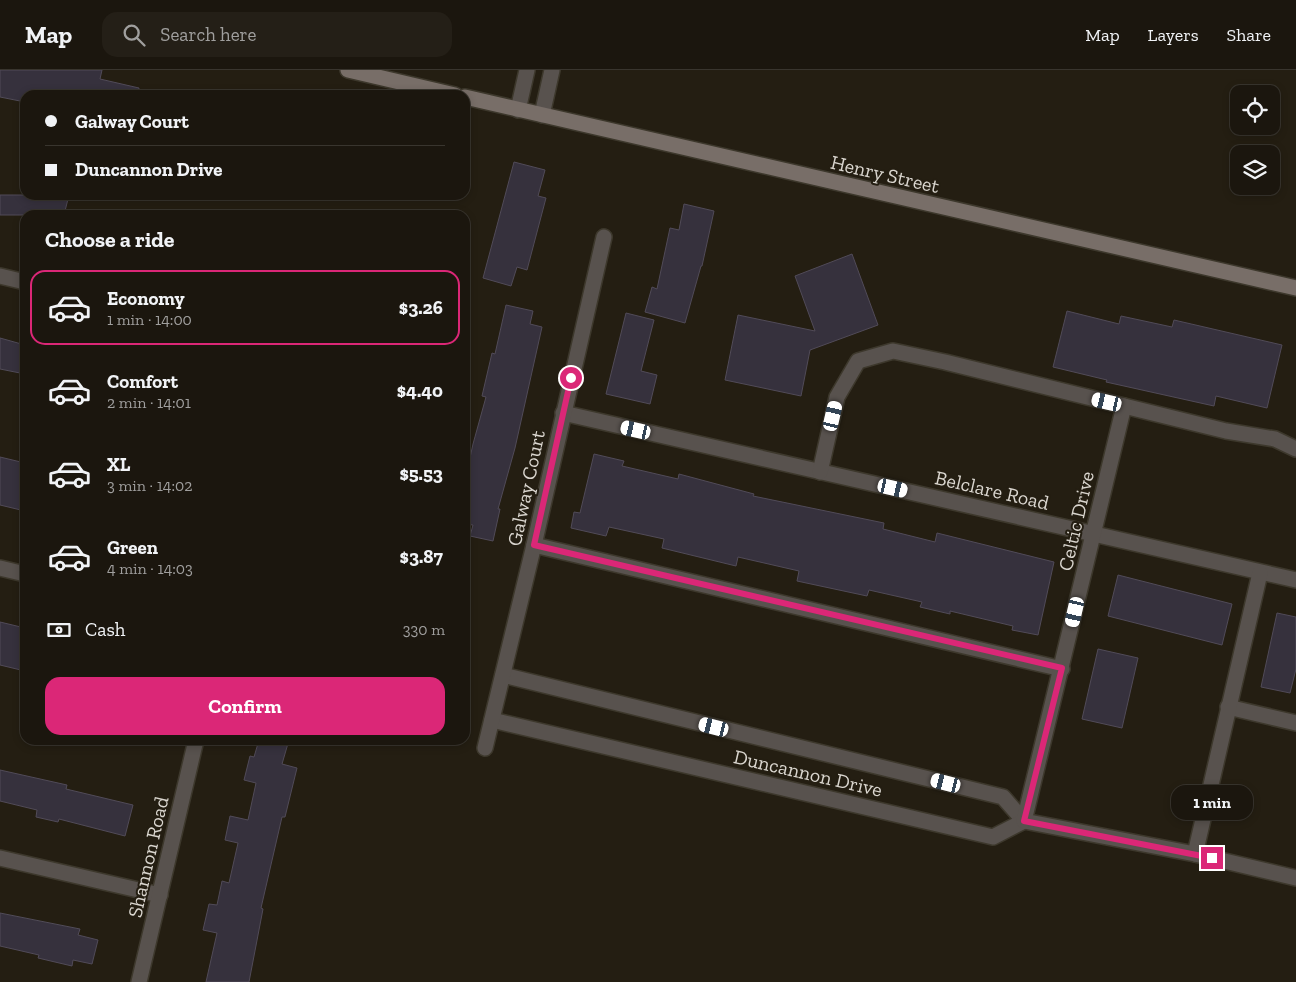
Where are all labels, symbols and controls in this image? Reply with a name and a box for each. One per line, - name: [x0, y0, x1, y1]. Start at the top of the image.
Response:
- search box: [102, 12, 452, 57]
- text: Map: [25, 20, 72, 49]
- icon: search: [120, 21, 148, 49]
- text: Search here: [160, 23, 257, 46]
- text: Map: [1085, 24, 1120, 46]
- text: Layers: [1148, 24, 1199, 46]
- text: Share: [1227, 24, 1271, 46]
- map controls: [1230, 85, 1280, 195]
- button: locate: [1230, 85, 1280, 135]
- text: Galway Court: [75, 110, 189, 133]
- button: layers: [1230, 145, 1280, 195]
- street label: Henry Street: [828, 150, 942, 198]
- text: Duncannon Drive: [75, 158, 222, 181]
- text: Choose a ride: [45, 226, 175, 253]
- icon: car: [47, 285, 92, 330]
- text: Economy: [107, 287, 185, 310]
- text: $3.26: [399, 296, 443, 319]
- text: 1 min · 14:00: [107, 310, 192, 329]
- route start: [560, 367, 582, 389]
- icon: car: [47, 368, 92, 413]
- text: Comfort: [107, 370, 178, 393]
- text: $4.40: [397, 379, 443, 402]
- car: [1090, 391, 1123, 413]
- text: 2 min · 14:01: [107, 393, 191, 412]
- car: [822, 400, 843, 432]
- car: [619, 419, 652, 441]
- street label: Galway Court: [502, 427, 550, 548]
- icon: car: [47, 451, 92, 496]
- text: XL: [107, 453, 130, 476]
- text: $5.53: [399, 462, 443, 485]
- street label: Belclare Road: [933, 465, 1051, 515]
- street label: Celtic Drive: [1053, 469, 1099, 573]
- text: 3 min · 14:02: [107, 476, 193, 495]
- car: [876, 477, 909, 499]
- icon: car: [47, 534, 92, 579]
- text: Green: [107, 536, 158, 559]
- text: $3.87: [400, 545, 443, 568]
- text: 4 min · 14:03: [107, 559, 193, 578]
- car: [1064, 596, 1085, 628]
- icon: cash: [45, 616, 73, 644]
- text: Cash: [85, 618, 125, 641]
- text: 330 m: [403, 620, 445, 639]
- button: Confirm: [45, 677, 445, 735]
- car: [697, 716, 730, 738]
- street label: Duncannon Drive: [731, 744, 885, 802]
- car: [929, 772, 962, 794]
- callout: 1 min: [1171, 786, 1253, 820]
- text: 1 min: [1193, 793, 1231, 812]
- street label: Shannon Road: [122, 794, 174, 920]
- route end: [1201, 847, 1223, 869]

